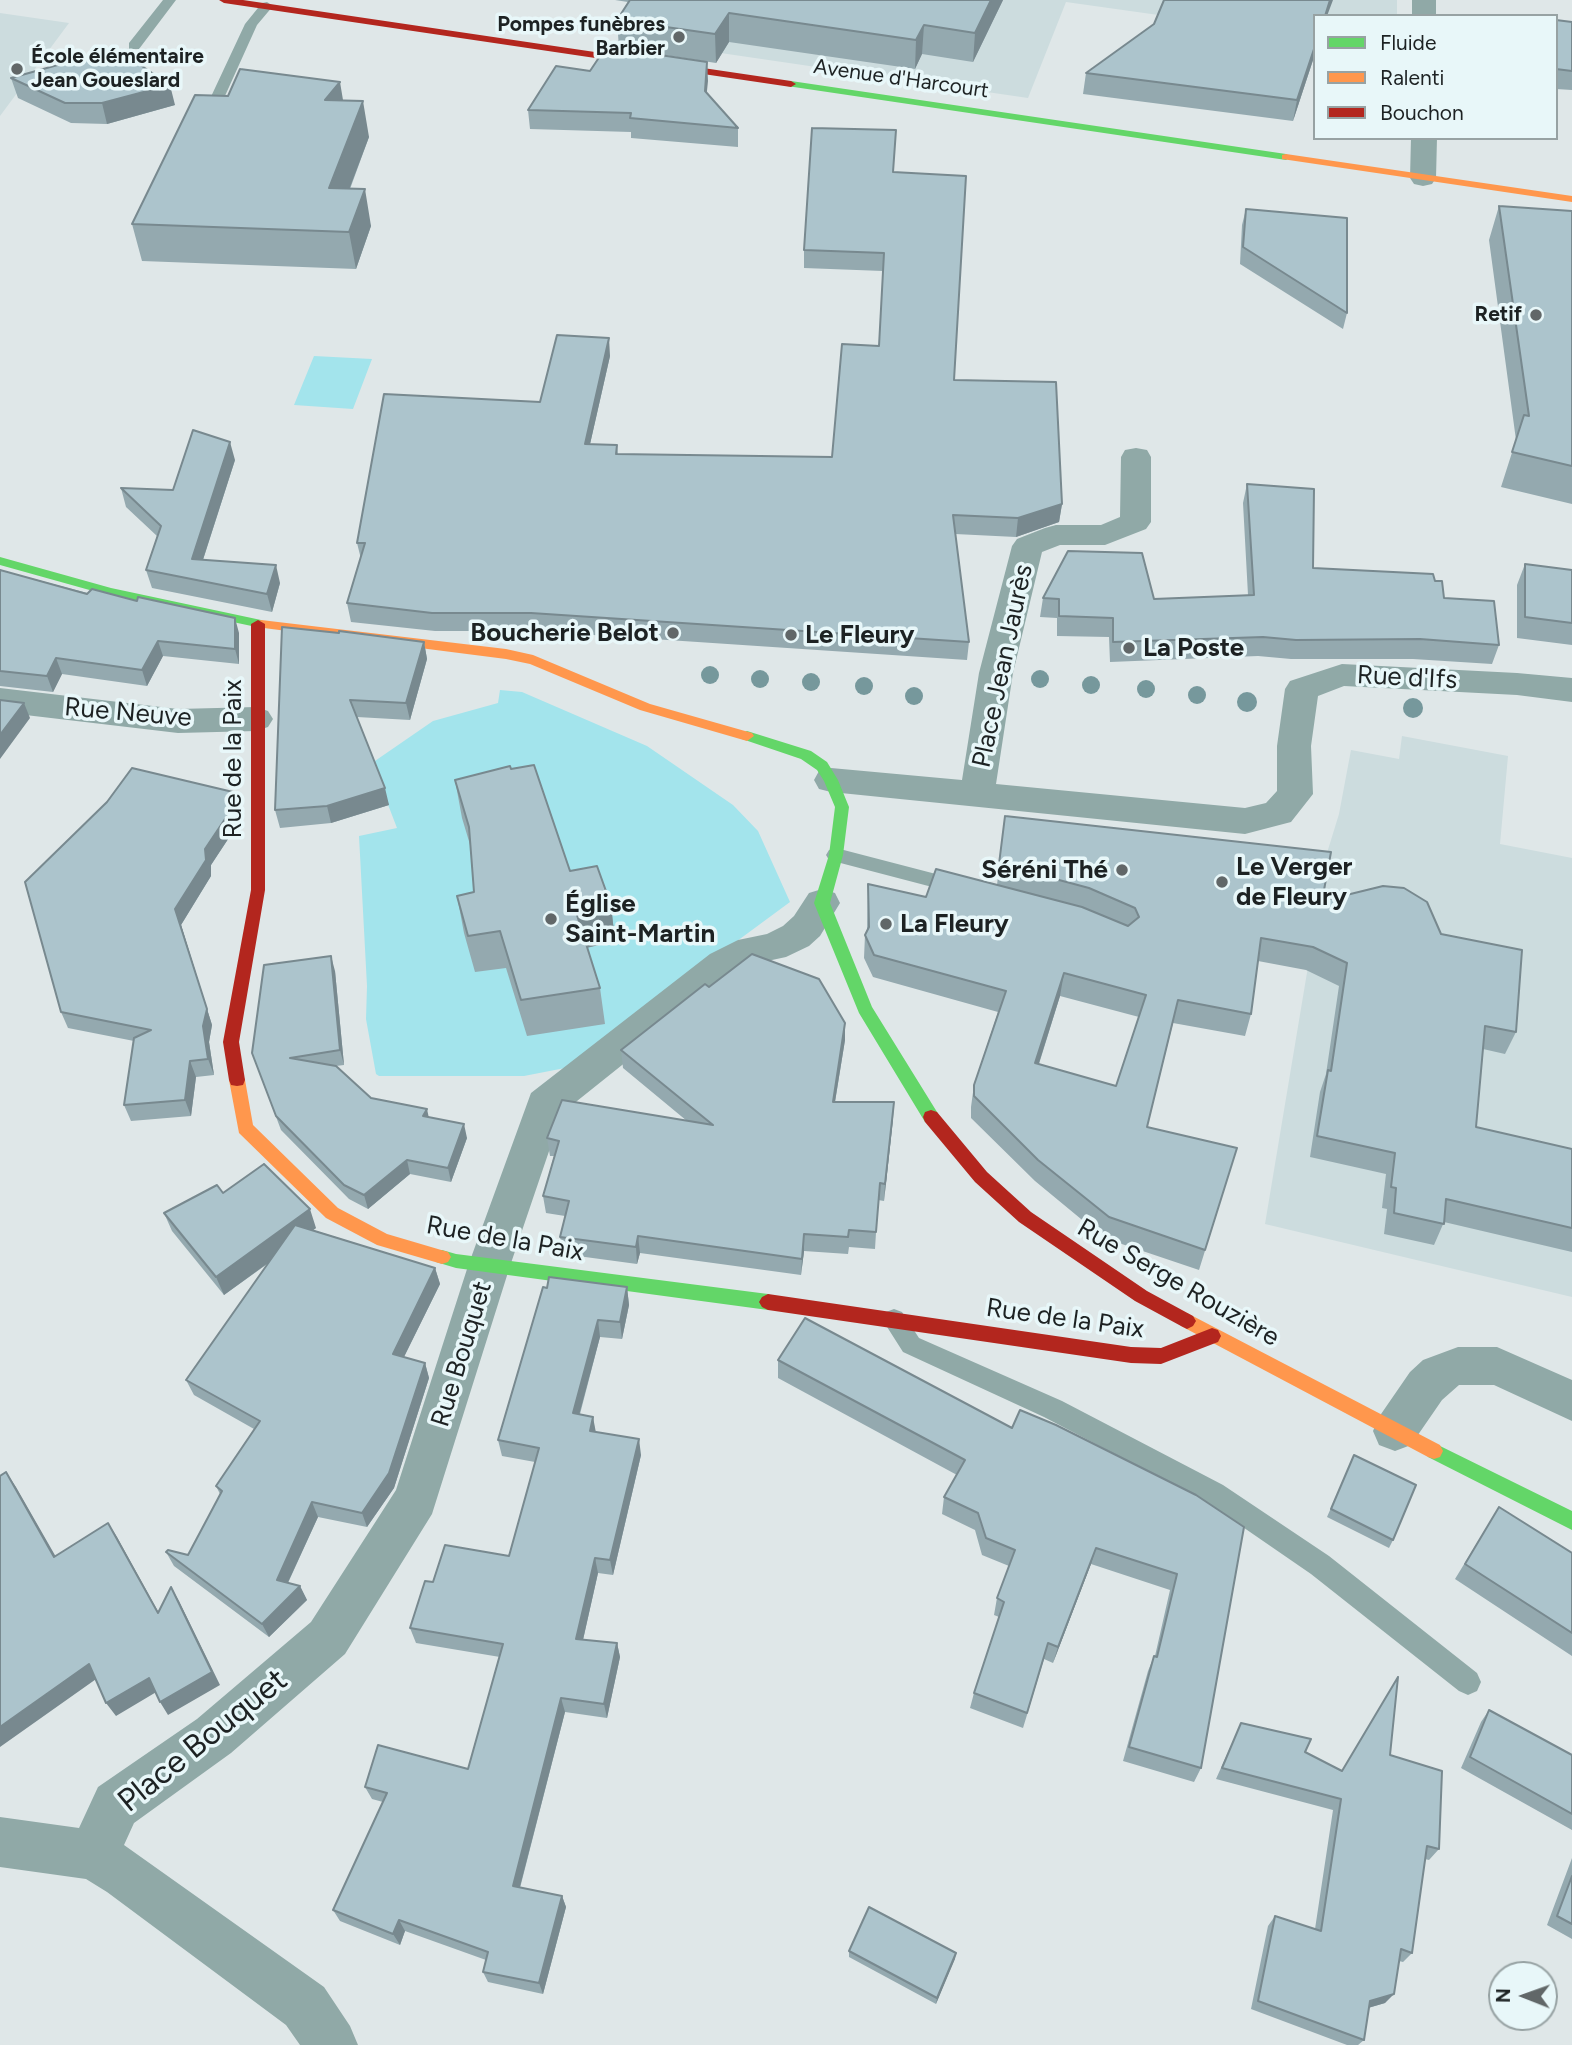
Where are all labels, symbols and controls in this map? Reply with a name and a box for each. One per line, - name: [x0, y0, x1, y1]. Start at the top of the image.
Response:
- place label: Pompes funèbres Barbier: [497, 12, 665, 62]
- legend: [1313, 14, 1558, 140]
- marker: Pompes funèbres Barbier: [671, 29, 687, 45]
- text: Fluide: [1380, 30, 1436, 55]
- place label: École élémentaire Jean Goueslard: [31, 44, 204, 94]
- street label: Avenue d'Harcourt: [812, 54, 990, 104]
- marker: École élémentaire Jean Goueslard: [9, 61, 25, 77]
- text: Ralenti: [1380, 65, 1444, 90]
- text: Bouchon: [1380, 100, 1464, 125]
- place label: Retif: [1475, 302, 1522, 328]
- marker: Retif: [1528, 307, 1544, 323]
- street label: Place Jean Jaurès: [966, 562, 1040, 770]
- place label: Boucherie Belot: [470, 617, 659, 649]
- place label: Le Fleury: [805, 619, 914, 651]
- marker: Boucherie Belot: [665, 625, 681, 641]
- marker: Le Fleury: [783, 627, 799, 643]
- place label: La Poste: [1143, 632, 1244, 664]
- marker: La Poste: [1121, 640, 1137, 656]
- street label: Rue d'Ifs: [1356, 660, 1458, 696]
- street label: Rue de la Paix: [217, 679, 249, 839]
- street label: Rue Neuve: [63, 692, 193, 734]
- place label: Le Verger de Fleury: [1236, 851, 1352, 912]
- place label: Séréni Thé: [981, 854, 1108, 886]
- marker: Séréni Thé: [1114, 862, 1130, 878]
- marker: Le Verger de Fleury: [1214, 874, 1230, 890]
- place label: Église Saint-Martin: [565, 888, 715, 950]
- place label: La Fleury: [900, 908, 1009, 940]
- marker: Église Saint-Martin: [543, 911, 559, 927]
- marker: La Fleury: [878, 916, 894, 932]
- street label: Rue de la Paix: [424, 1210, 586, 1268]
- street label: Rue Serge Rouzière: [1071, 1212, 1285, 1354]
- street label: Rue Bouquet: [425, 1278, 499, 1430]
- street label: Rue de la Paix: [984, 1292, 1146, 1346]
- street label: Place Bouquet: [111, 1661, 295, 1821]
- north arrow: [1488, 1961, 1558, 2031]
- text: N: [1492, 1988, 1515, 2003]

